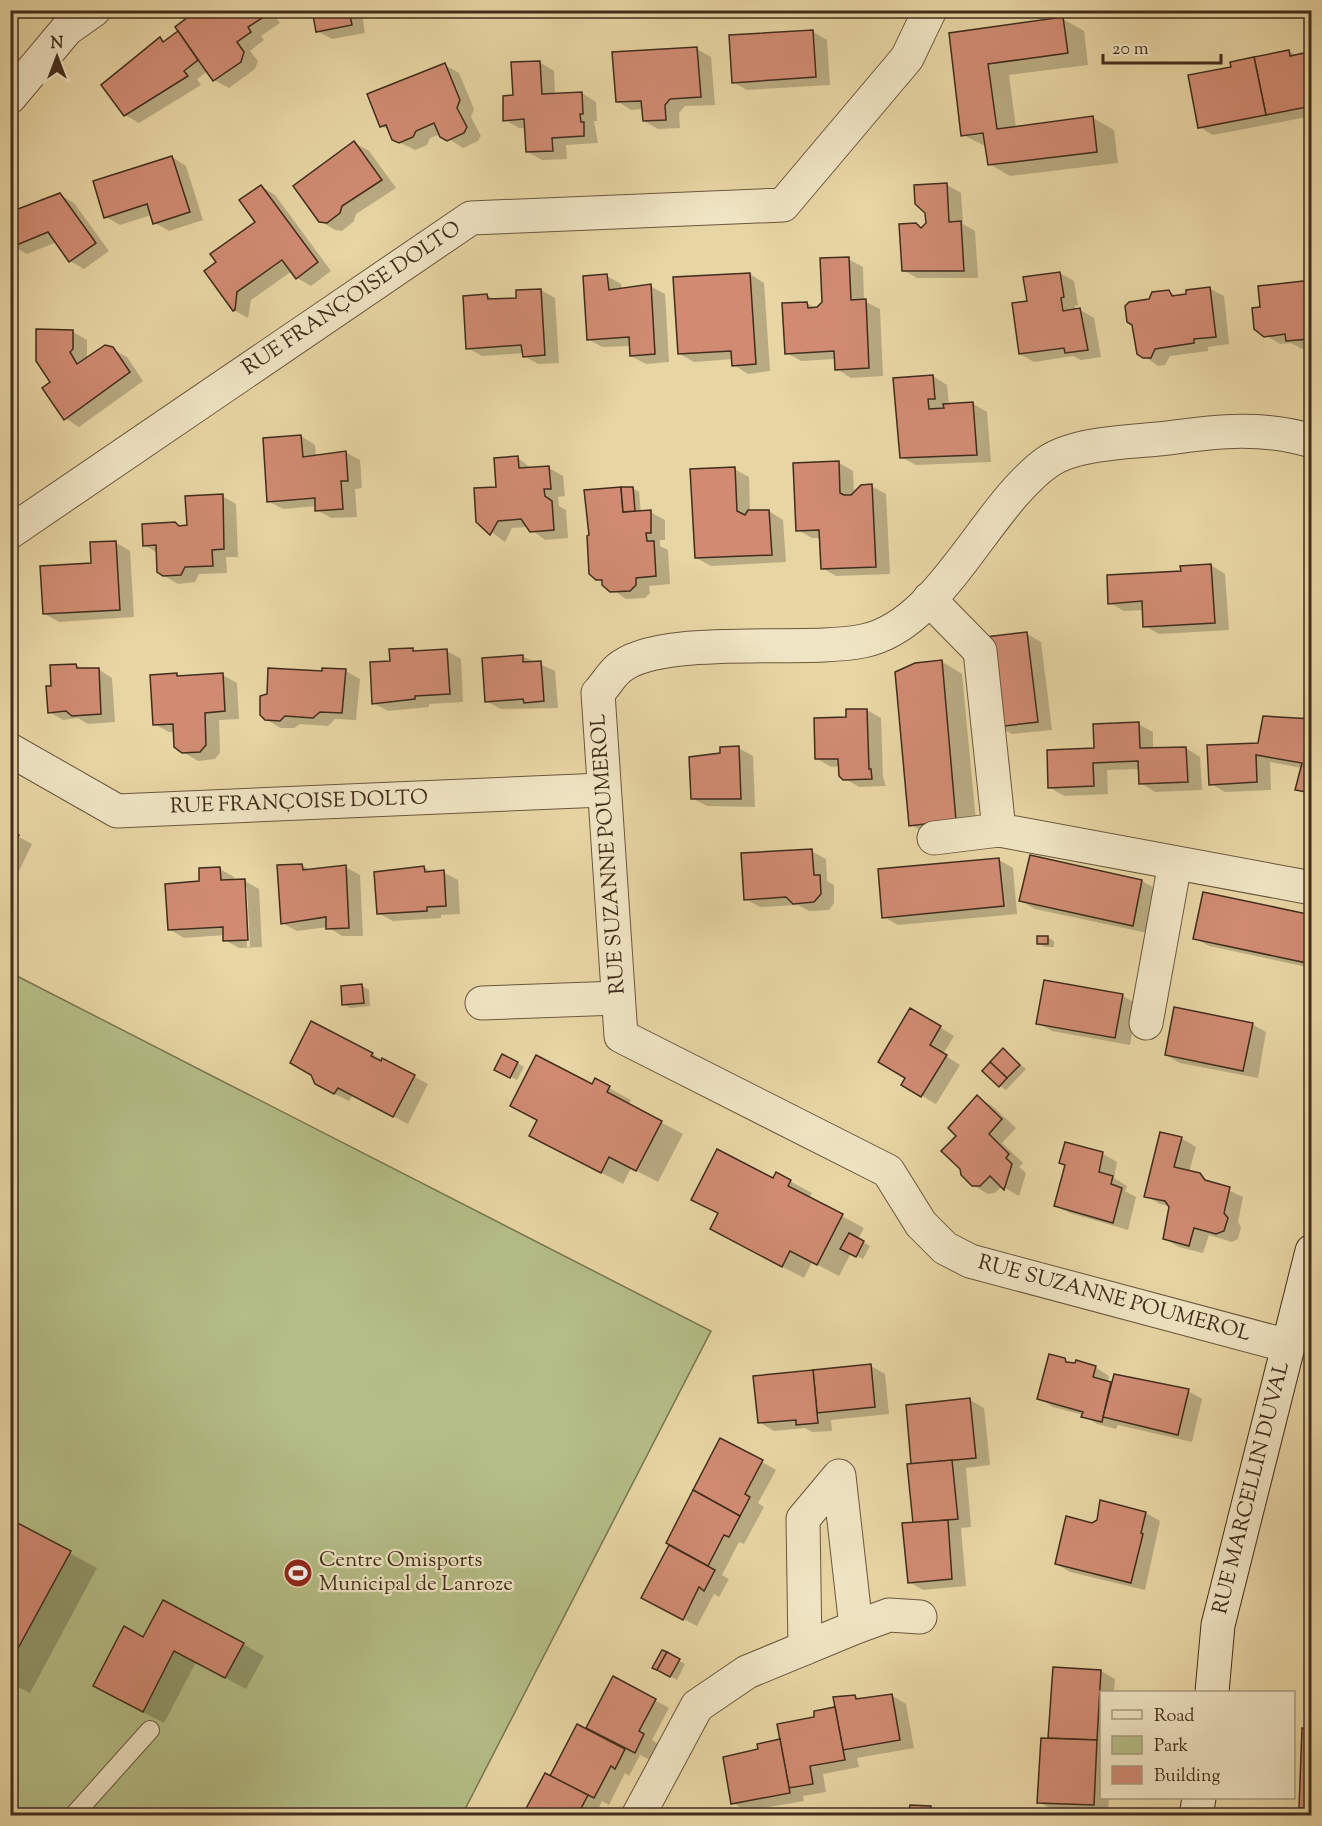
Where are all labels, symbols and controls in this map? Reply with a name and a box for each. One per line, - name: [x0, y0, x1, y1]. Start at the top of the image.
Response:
- north arrow: [27, 27, 87, 87]
- scale bar: [1103, 27, 1222, 65]
- text: N: [51, 33, 64, 56]
- text: 20 m: [1112, 37, 1149, 63]
- street label: RUE FRANÇOISE DOLTO: [237, 214, 467, 384]
- street label: RUE SUZANNE POUMEROL: [584, 712, 634, 995]
- street label: RUE FRANÇOISE DOLTO: [169, 784, 429, 822]
- street label: RUE SUZANNE POUMEROL: [974, 1248, 1254, 1350]
- street label: RUE MARCELLIN DUVAL: [1206, 1358, 1298, 1618]
- place label: Centre Omisports Municipal de Lanroze: [319, 1546, 513, 1600]
- sports icon: Centre Omisports Municipal de Lanroze: [282, 1557, 314, 1589]
- legend: [1100, 1691, 1295, 1799]
- text: Road: [1154, 1704, 1194, 1730]
- text: Park: [1154, 1734, 1189, 1760]
- text: Building: [1154, 1764, 1220, 1790]

